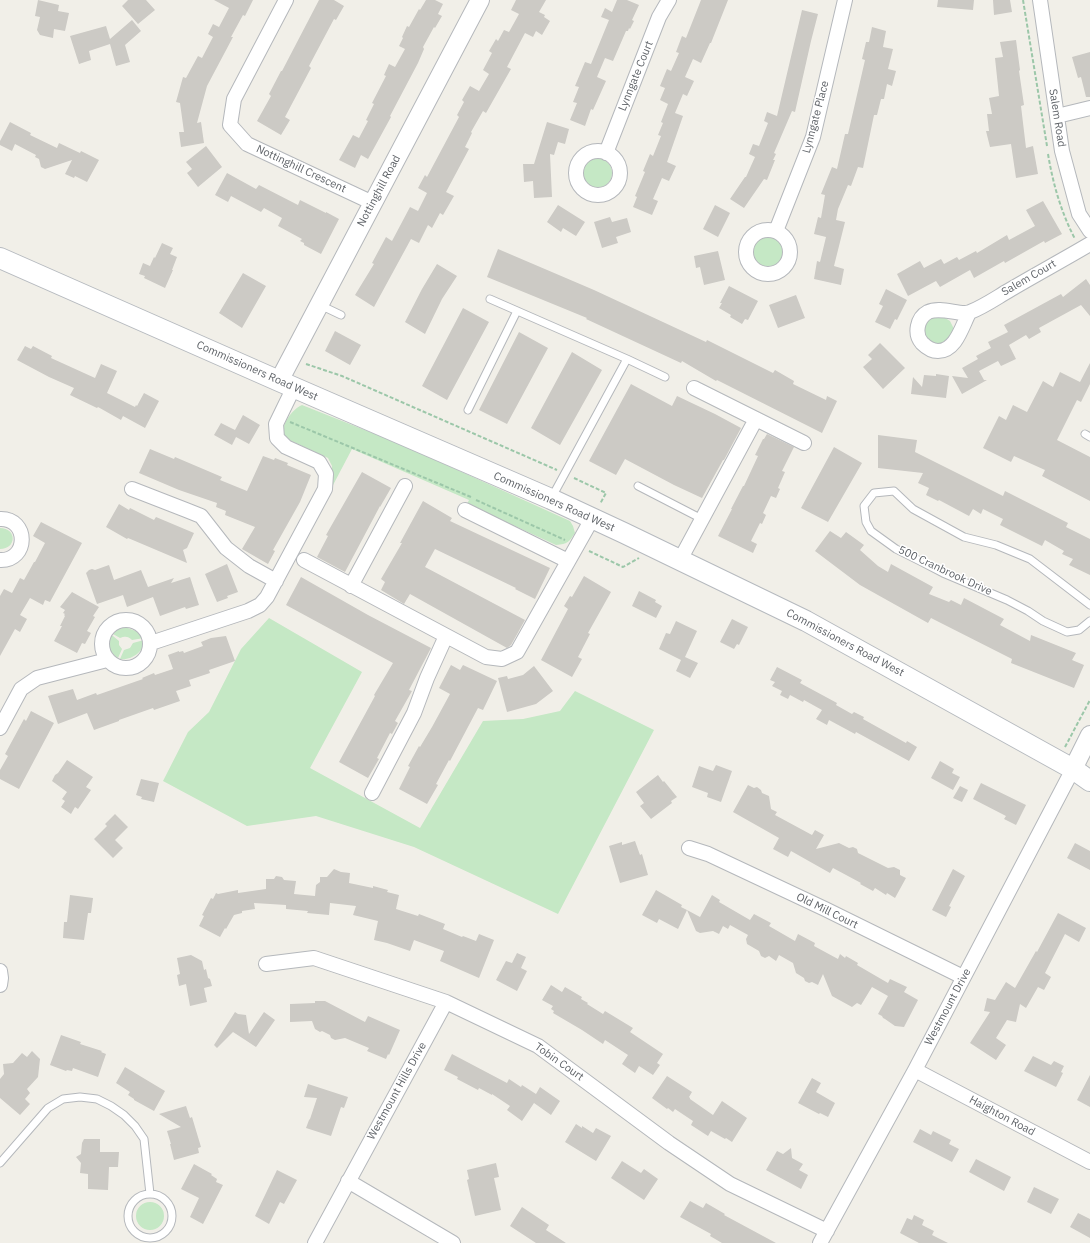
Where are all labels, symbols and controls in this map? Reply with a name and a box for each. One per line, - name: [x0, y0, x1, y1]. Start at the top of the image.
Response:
- street label: Lynngate Court: [616, 39, 656, 113]
- street label: Lynngate Place: [800, 79, 832, 155]
- street label: Salem Road: [1046, 88, 1068, 148]
- street label: Nottinghill Crescent: [254, 142, 348, 196]
- street label: Nottinghill Road: [355, 153, 403, 229]
- street label: Salem Court: [999, 257, 1059, 299]
- street label: Commissioners Road West: [194, 338, 320, 404]
- street label: Commissioners Road West: [491, 469, 617, 535]
- street label: 500 Cranbrook Drive: [896, 543, 994, 599]
- street label: Commissioners Road West: [784, 606, 906, 680]
- street label: Old Mill Court: [794, 890, 860, 932]
- street label: Westmount Drive: [922, 966, 974, 1048]
- street label: Westmount Hills Drive: [365, 1040, 429, 1142]
- street label: Tobin Court: [532, 1040, 586, 1084]
- street label: Haighton Road: [967, 1093, 1037, 1139]

